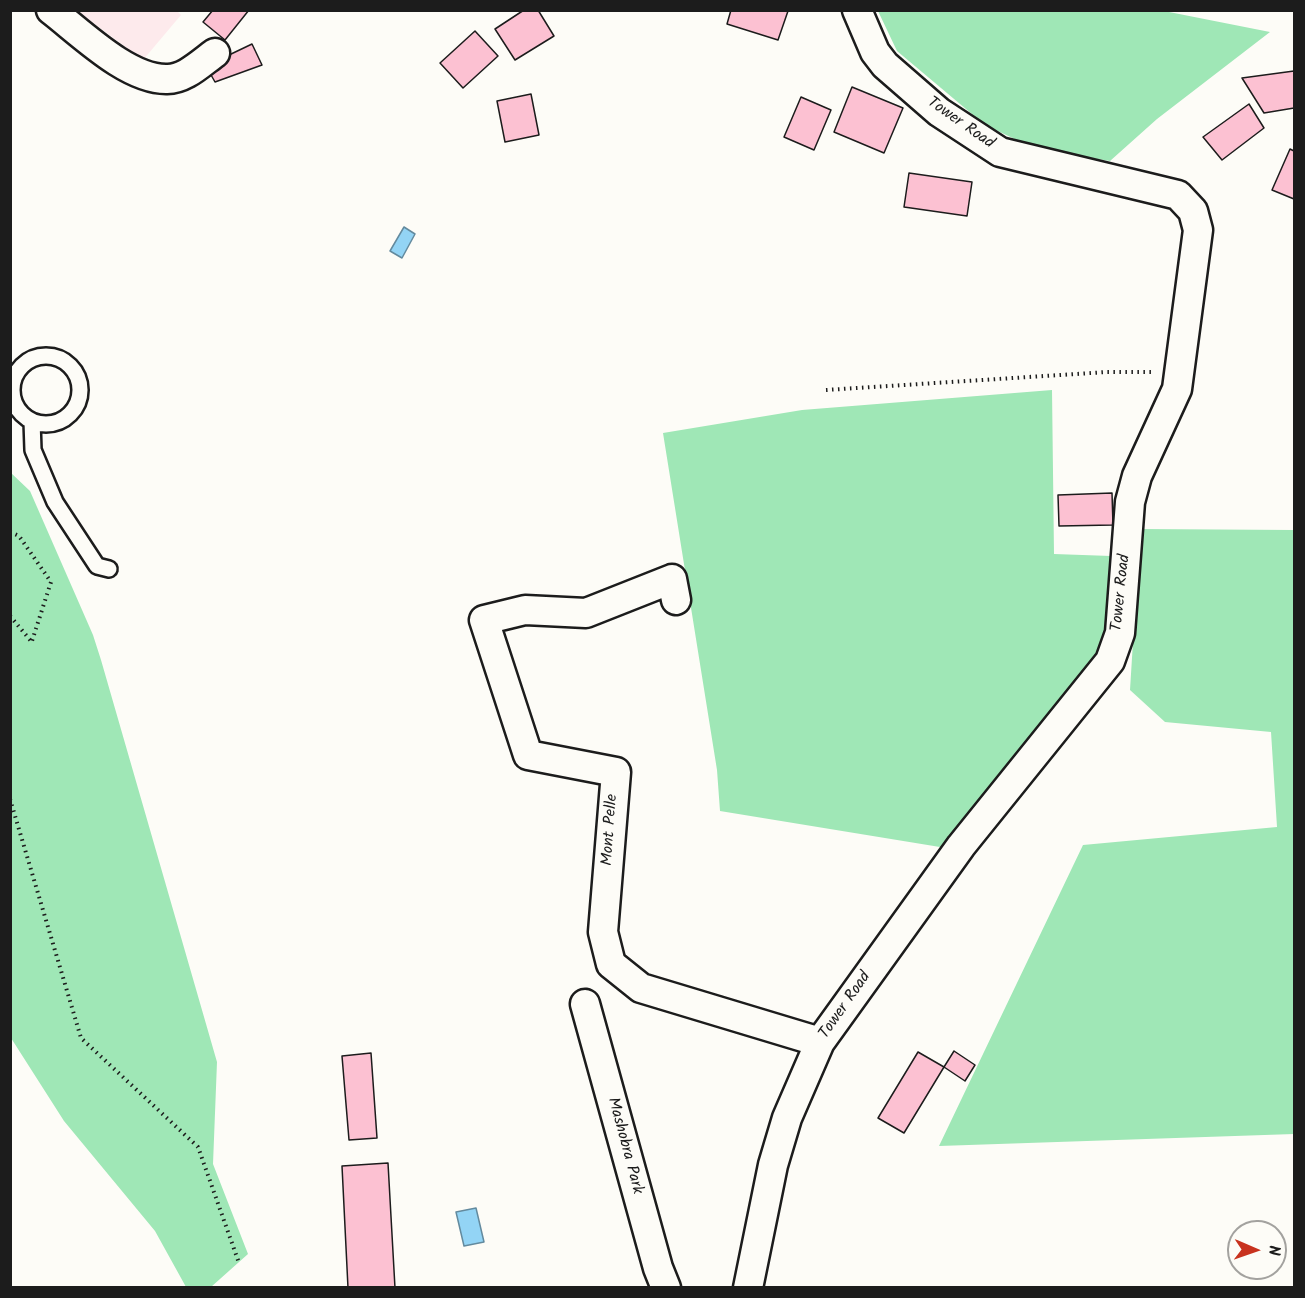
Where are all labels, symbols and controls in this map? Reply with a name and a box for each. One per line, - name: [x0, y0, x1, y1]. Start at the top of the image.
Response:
- street label: Tower Road: [923, 94, 997, 154]
- street label: Tower Road: [1108, 553, 1136, 633]
- street label: Mont Pelle: [599, 793, 623, 867]
- street label: Tower Road: [816, 969, 876, 1043]
- street label: Mashobra Park: [602, 1096, 646, 1196]
- north arrow: [1227, 1220, 1287, 1280]
- text: N: [1261, 1245, 1286, 1256]

